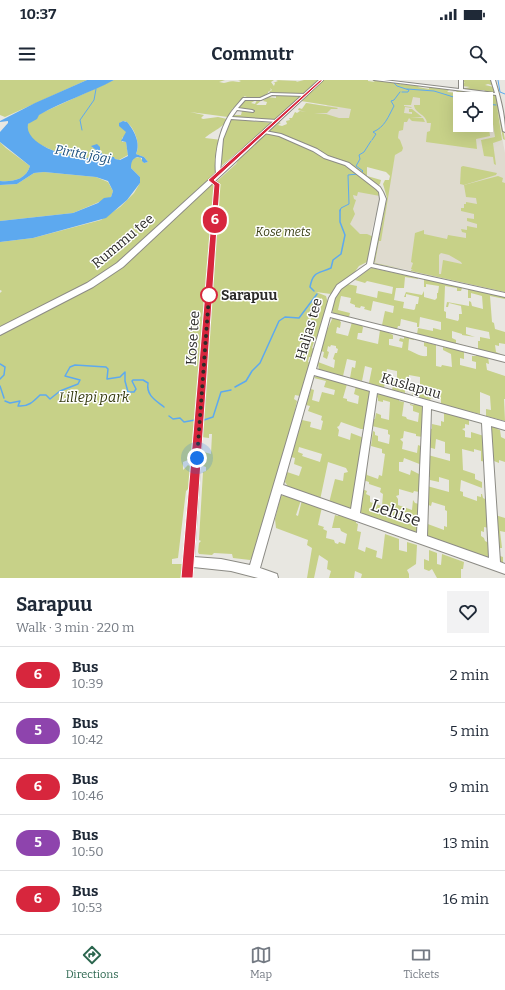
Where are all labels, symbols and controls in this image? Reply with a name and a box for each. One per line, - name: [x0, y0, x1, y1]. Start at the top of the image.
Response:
- text: 10:37: [20, 5, 56, 23]
- icon: menu: [16, 43, 38, 65]
- text: Commutr: [211, 43, 294, 65]
- icon: search: [467, 43, 489, 65]
- map controls: [453, 92, 493, 132]
- button: locate: [453, 92, 493, 132]
- water label: Pirita jõgi: [54, 142, 112, 166]
- line badge: 6: [202, 207, 228, 233]
- street label: Rummu tee: [88, 210, 158, 272]
- text: 6: [211, 211, 219, 228]
- park label: Kose mets: [255, 225, 311, 239]
- marker: Sarapuu: [200, 286, 218, 304]
- place label: Sarapuu: [221, 287, 277, 304]
- street label: Haljas tee: [292, 296, 326, 362]
- street label: Kose tee: [183, 310, 203, 366]
- street label: Kuslapuu: [379, 369, 443, 403]
- park label: Lillepi park: [59, 389, 130, 406]
- your location: [187, 448, 207, 468]
- street label: Lehise: [368, 495, 424, 531]
- button: heart: [447, 591, 489, 633]
- text: Sarapuu: [16, 593, 92, 616]
- text: Walk · 3 min · 220 m: [16, 620, 134, 635]
- text: Bus: [72, 658, 98, 676]
- text: 6: [34, 666, 42, 683]
- text: 2 min: [450, 666, 489, 684]
- text: 10:39: [72, 676, 103, 691]
- text: Bus: [72, 714, 98, 732]
- text: 5: [34, 722, 42, 739]
- text: 5 min: [450, 722, 489, 740]
- text: 10:42: [72, 732, 103, 747]
- text: Bus: [72, 770, 98, 788]
- text: 6: [34, 778, 42, 795]
- text: 9 min: [449, 778, 489, 796]
- text: 10:46: [72, 788, 104, 803]
- text: Bus: [72, 826, 98, 844]
- text: 5: [34, 834, 42, 851]
- text: 13 min: [443, 834, 489, 852]
- text: 10:50: [72, 844, 104, 859]
- text: Bus: [72, 882, 98, 900]
- text: 6: [34, 890, 42, 907]
- text: 16 min: [443, 890, 489, 908]
- text: 10:53: [72, 900, 102, 915]
- tab: Directions: [66, 944, 119, 981]
- tab: Map: [250, 944, 272, 981]
- tab: Tickets: [403, 944, 439, 981]

